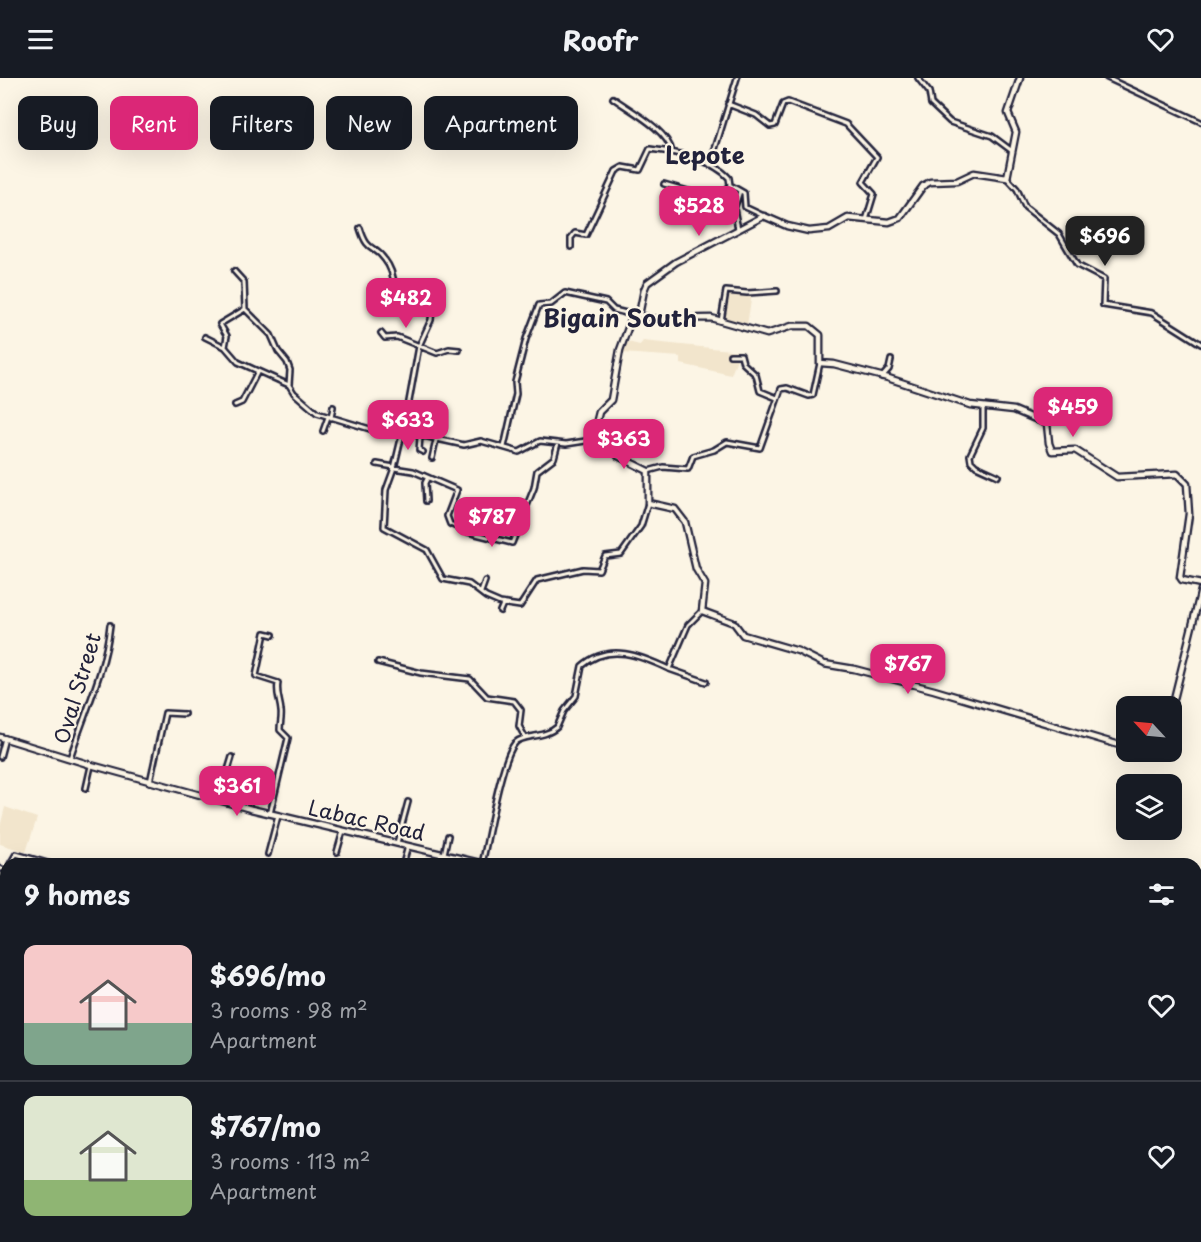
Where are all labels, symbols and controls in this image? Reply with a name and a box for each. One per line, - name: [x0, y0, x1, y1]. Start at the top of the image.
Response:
- text: Roofr: [563, 19, 638, 60]
- icon: menu: [24, 23, 57, 56]
- icon: heart: [1144, 23, 1177, 56]
- chip: Buy: [18, 96, 98, 150]
- chip: Rent: [110, 96, 198, 150]
- chip: Filters: [210, 96, 314, 150]
- chip: New: [326, 96, 412, 150]
- chip: Apartment: [424, 96, 578, 150]
- district label: Lepote: [665, 136, 745, 172]
- pin: $528: [663, 186, 735, 237]
- text: $528: [673, 190, 725, 220]
- pin: $696: [1069, 216, 1141, 267]
- text: $696: [1079, 220, 1131, 250]
- pin: $482: [370, 278, 442, 329]
- text: $482: [380, 282, 432, 312]
- district label: Bigain South: [543, 299, 697, 335]
- pin: $459: [1037, 387, 1109, 438]
- text: $459: [1048, 391, 1098, 421]
- pin: $633: [372, 400, 444, 451]
- text: $633: [382, 404, 434, 434]
- pin: $363: [588, 419, 660, 470]
- text: $363: [597, 423, 651, 453]
- pin: $787: [456, 497, 528, 548]
- text: $787: [468, 501, 516, 531]
- street label: Oval Street: [44, 629, 108, 747]
- pin: $767: [872, 644, 944, 695]
- text: $767: [884, 648, 932, 678]
- north arrow: [1116, 696, 1182, 762]
- map controls: [1116, 696, 1182, 840]
- pin: $361: [201, 766, 273, 817]
- text: $361: [213, 770, 261, 800]
- button: layers: [1116, 774, 1182, 840]
- street label: Labac Road: [305, 790, 429, 848]
- text: 9 homes: [24, 875, 130, 914]
- icon: filters: [1145, 878, 1178, 911]
- text: $696/mo: [210, 956, 326, 995]
- icon: home: [72, 969, 144, 1041]
- icon: heart: [1145, 989, 1178, 1022]
- text: 3 rooms · 98 m²: [210, 995, 368, 1025]
- text: Apartment: [210, 1025, 317, 1055]
- text: $767/mo: [210, 1107, 321, 1146]
- icon: home: [72, 1120, 144, 1192]
- icon: heart: [1145, 1140, 1178, 1173]
- text: 3 rooms · 113 m²: [210, 1146, 370, 1176]
- text: Apartment: [210, 1176, 317, 1206]

